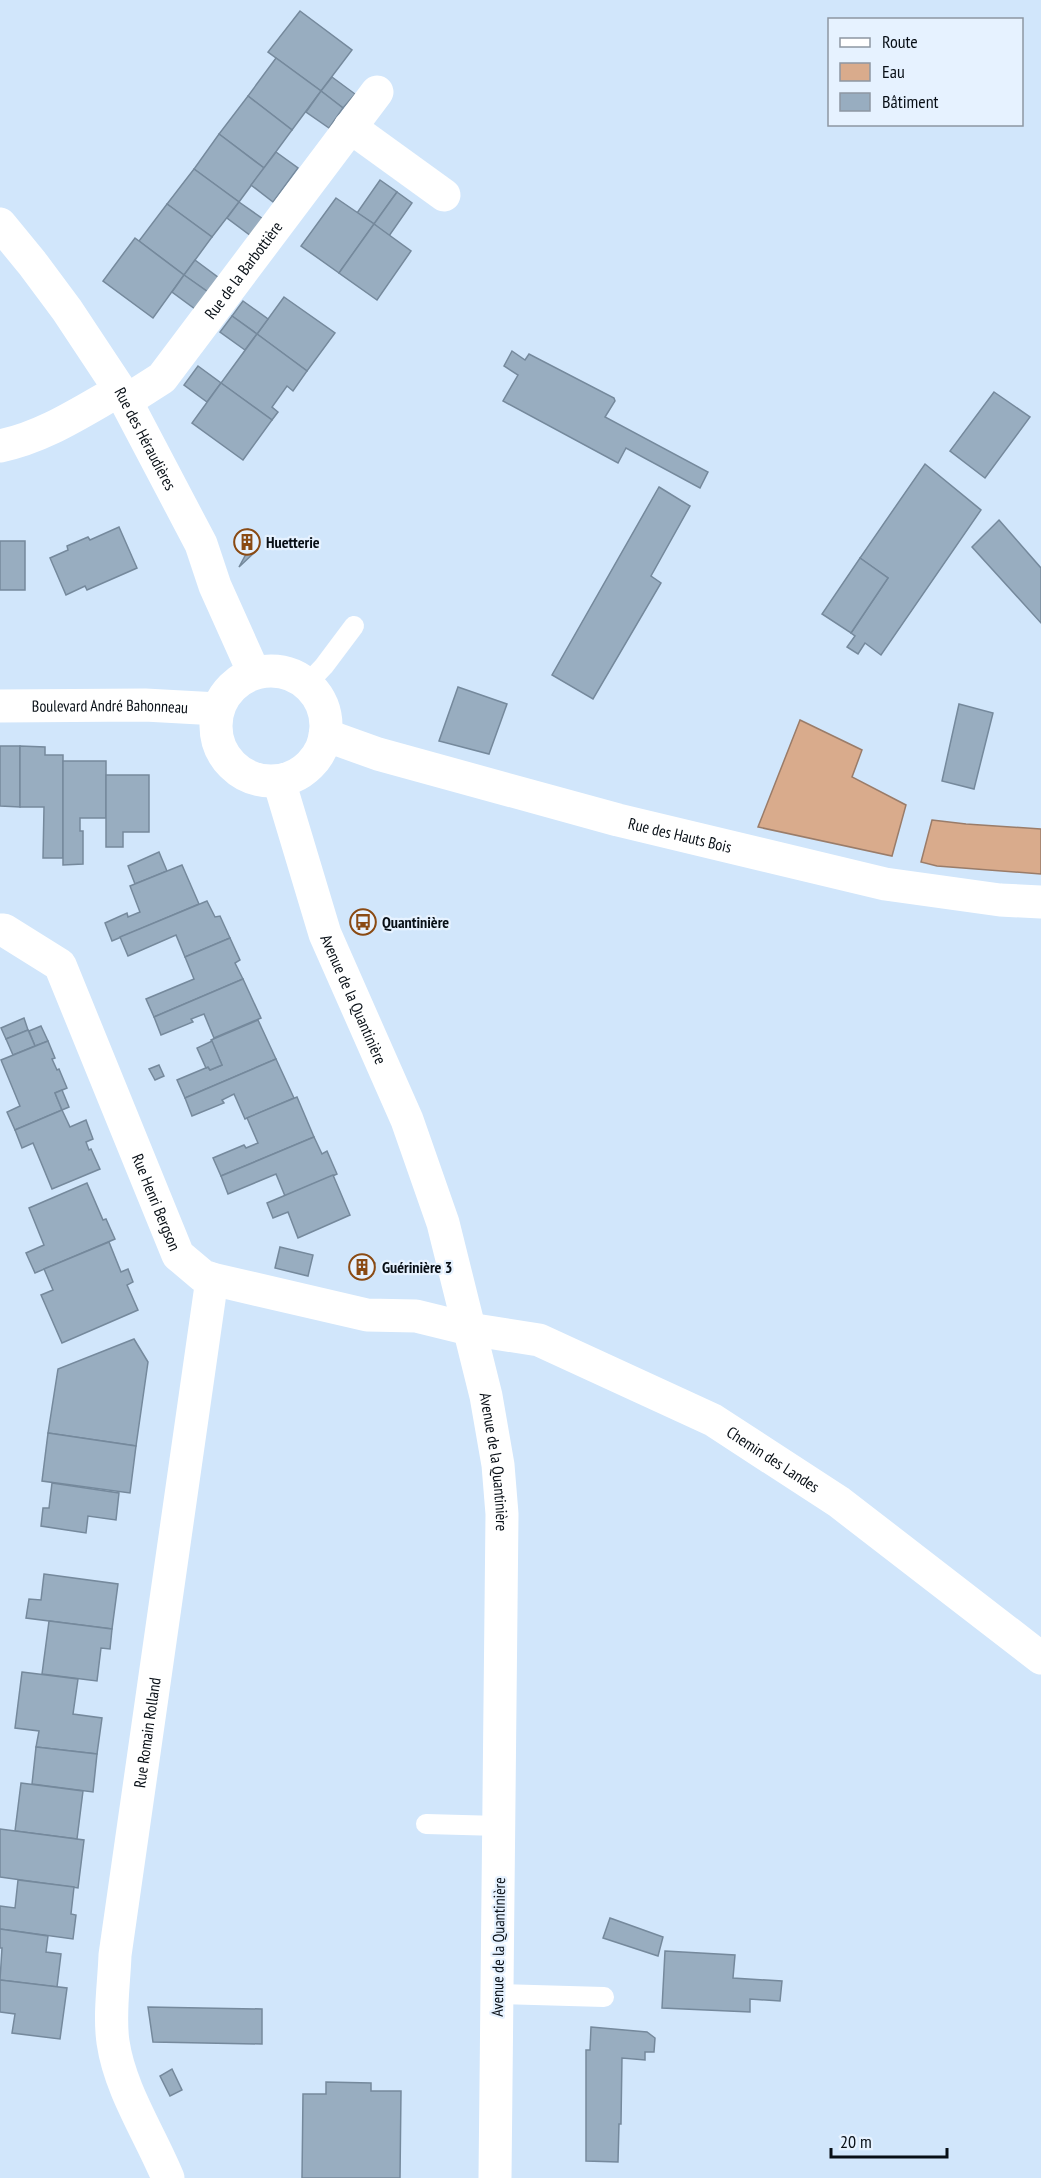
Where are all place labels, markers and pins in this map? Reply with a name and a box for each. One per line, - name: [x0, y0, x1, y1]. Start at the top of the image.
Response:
- building icon: Huetterie: [232, 527, 262, 557]
- place label: Huetterie: [266, 532, 320, 552]
- bus stop icon: Quantinière: [348, 907, 378, 937]
- place label: Quantinière: [382, 912, 449, 932]
- building icon: Guérinière 3: [347, 1252, 377, 1282]
- place label: Guérinière 3: [382, 1257, 452, 1277]

